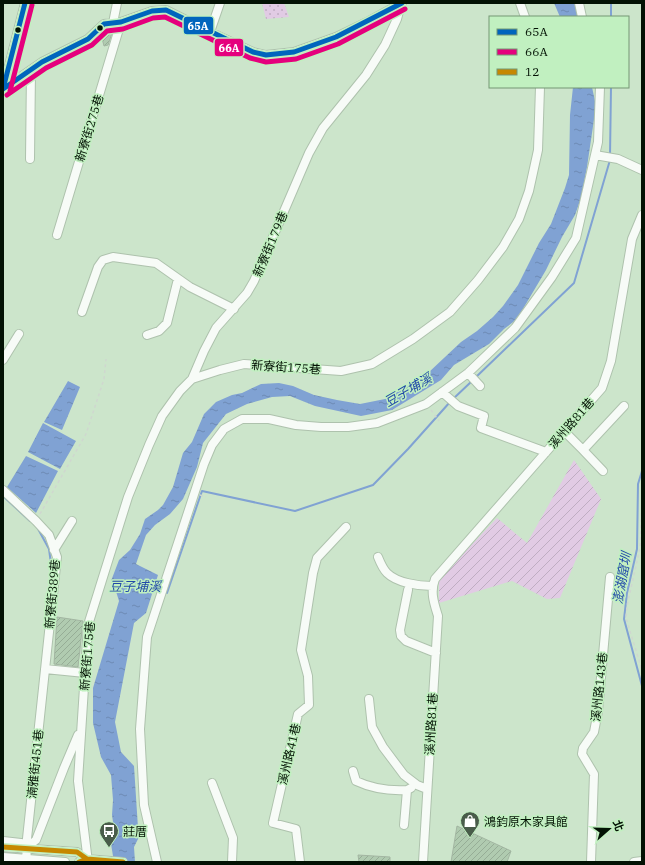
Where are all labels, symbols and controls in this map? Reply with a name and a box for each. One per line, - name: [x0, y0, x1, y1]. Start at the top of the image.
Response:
- line badge: 65A: [183, 16, 214, 35]
- legend: [489, 16, 629, 88]
- text: 65A: [188, 19, 209, 33]
- unlabelled marker: [95, 23, 105, 33]
- text: 65A: [525, 24, 548, 39]
- unlabelled marker: [13, 25, 23, 35]
- line badge: 66A: [214, 38, 244, 57]
- text: 66A: [219, 41, 240, 55]
- text: 66A: [525, 44, 548, 59]
- text: 12: [525, 64, 539, 79]
- street label: 新寮街275巷: [72, 93, 106, 163]
- street label: 新寮街179巷: [249, 209, 291, 279]
- street label: 新寮街175巷: [251, 357, 321, 377]
- water label: 豆子埔溪: [381, 369, 436, 410]
- street label: 溪州路81巷: [545, 395, 597, 451]
- water label: 澎湖窟圳: [609, 549, 635, 605]
- street label: 新寮街389巷: [41, 559, 63, 629]
- water label: 豆子埔溪: [109, 578, 163, 595]
- street label: 新寮街175巷: [76, 621, 98, 691]
- street label: 溪州路143巷: [588, 652, 610, 722]
- street label: 溪州路81巷: [422, 692, 440, 756]
- street label: 溪州路41巷: [275, 722, 303, 786]
- street label: 湳雅街451巷: [24, 729, 46, 799]
- north arrow: [589, 809, 629, 849]
- shop icon: 鴻鈞原木家具館: [459, 810, 481, 838]
- place label: 鴻鈞原木家具館: [484, 814, 568, 829]
- text: 北: [610, 818, 627, 833]
- bus stop icon: 莊厝: [98, 820, 120, 848]
- place label: 莊厝: [123, 824, 147, 839]

